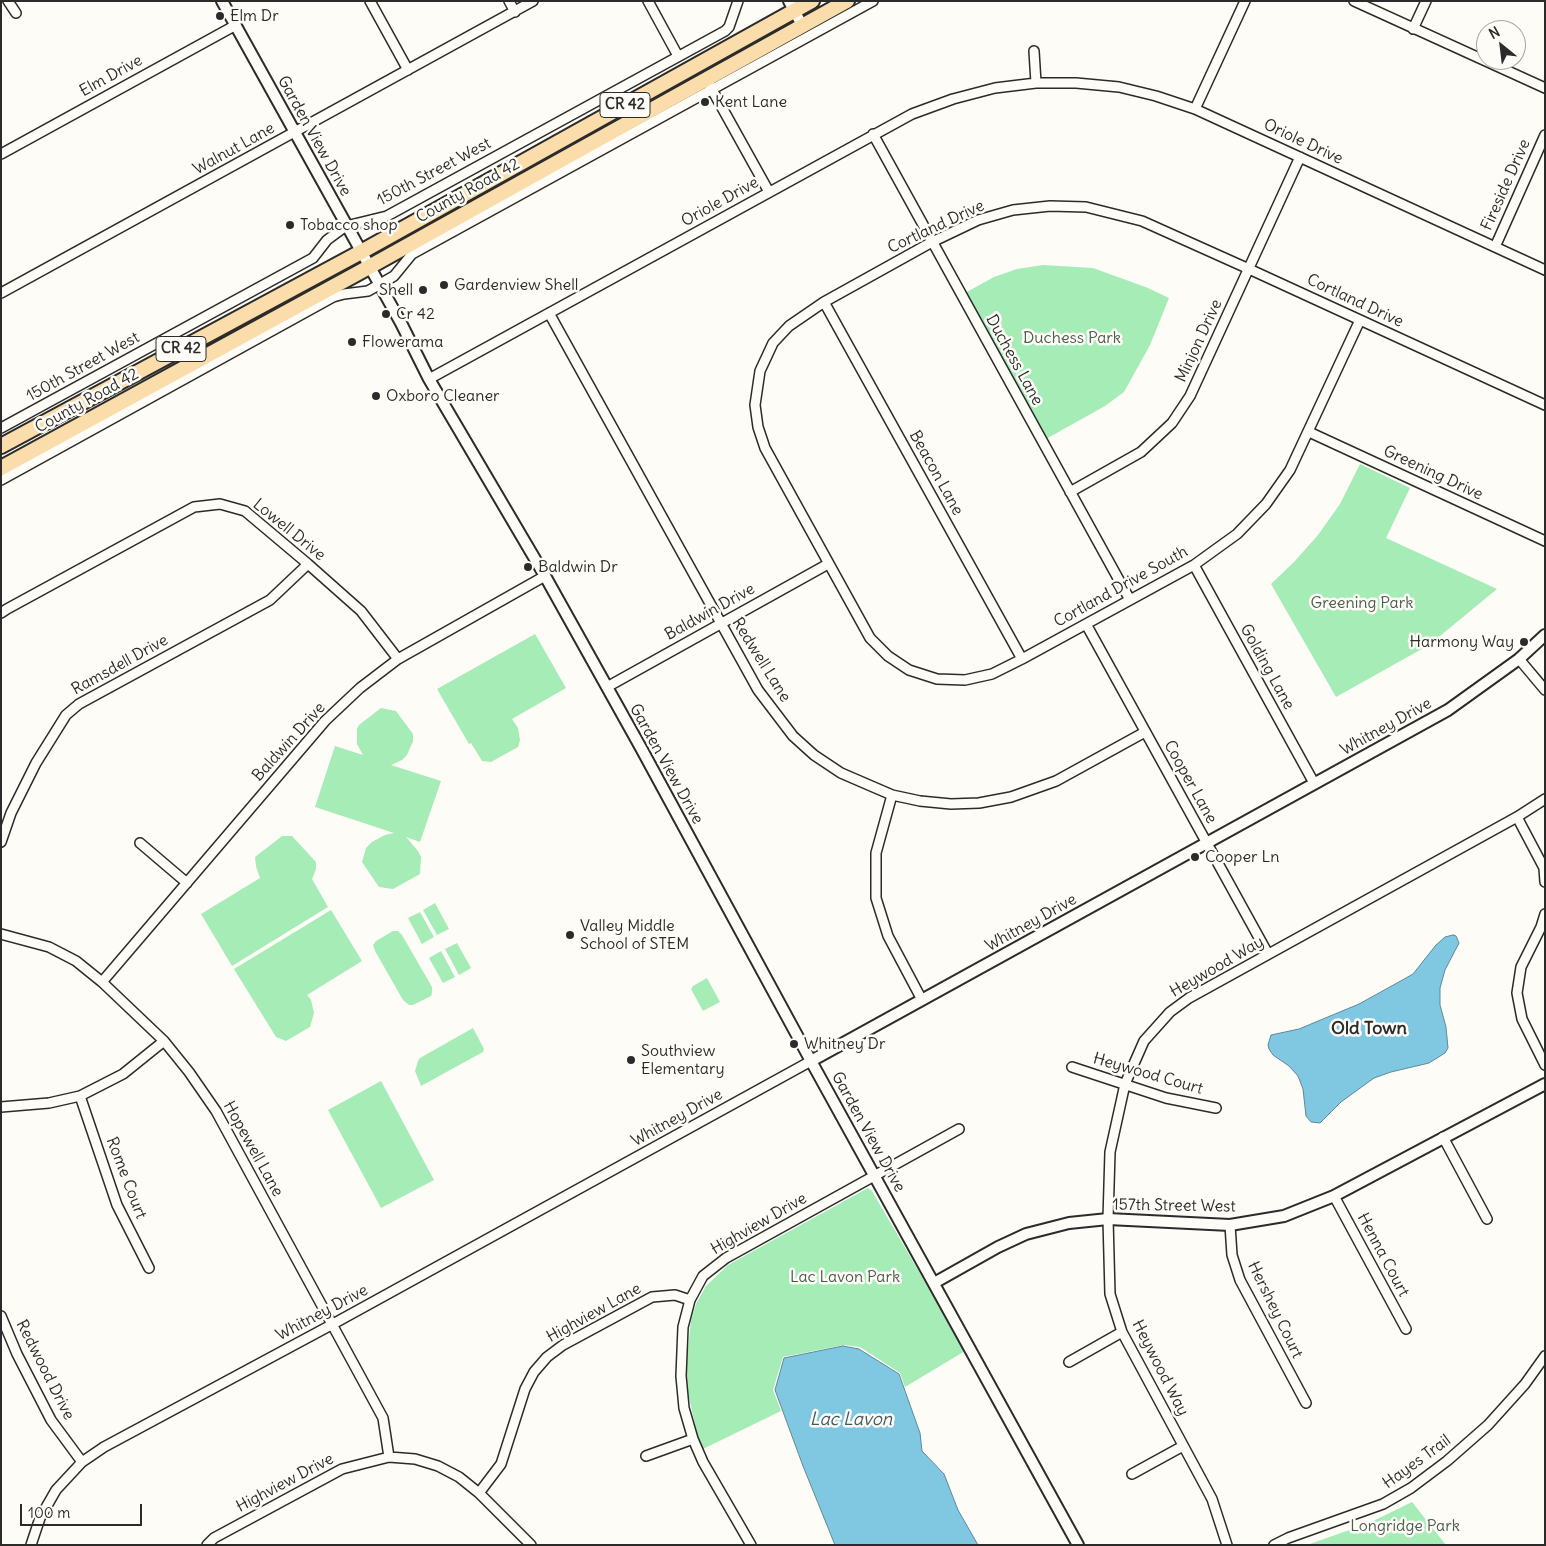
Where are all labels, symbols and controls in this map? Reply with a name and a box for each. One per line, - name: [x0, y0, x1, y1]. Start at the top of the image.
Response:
- place label: Elm Dr: [230, 6, 279, 26]
- marker: Elm Dr: [214, 10, 226, 22]
- north arrow: [1476, 20, 1526, 70]
- text: N: [1486, 23, 1503, 43]
- street label: Elm Drive: [76, 51, 146, 101]
- street label: Garden View Drive: [273, 73, 355, 199]
- road number: CR 42: [600, 92, 650, 118]
- place label: Kent Lane: [715, 92, 787, 112]
- marker: Kent Lane: [699, 96, 711, 108]
- street label: Oriole Drive: [1260, 115, 1346, 169]
- street label: Walnut Lane: [190, 119, 278, 179]
- street label: 150th Street West: [374, 134, 494, 210]
- street label: Fireside Drive: [1477, 136, 1535, 234]
- street label: County Road 42: [413, 155, 523, 227]
- street label: Oriole Drive: [678, 173, 762, 231]
- street label: Cortland Drive: [885, 196, 987, 258]
- place label: Tobacco shop: [300, 215, 398, 235]
- marker: Tobacco shop: [284, 219, 296, 231]
- street label: Cortland Drive: [1304, 270, 1406, 332]
- place label: Gardenview Shell: [454, 275, 578, 295]
- marker: Gardenview Shell: [438, 279, 450, 291]
- place label: Shell: [379, 280, 413, 300]
- marker: Shell: [417, 284, 429, 296]
- street label: Minjon Drive: [1171, 297, 1227, 385]
- place label: Cr 42: [396, 304, 435, 324]
- marker: Cr 42: [380, 308, 392, 320]
- street label: Duchess Lane: [981, 311, 1047, 409]
- street label: 150th Street West: [23, 328, 143, 406]
- park label: Duchess Park: [1023, 328, 1121, 348]
- place label: Flowerama: [362, 332, 443, 352]
- road number: CR 42: [156, 336, 206, 362]
- marker: Flowerama: [346, 336, 358, 348]
- street label: County Road 42: [32, 365, 142, 437]
- place label: Oxboro Cleaner: [386, 386, 500, 406]
- marker: Oxboro Cleaner: [370, 390, 382, 402]
- street label: Beacon Lane: [905, 427, 967, 519]
- street label: Greening Drive: [1380, 442, 1486, 504]
- street label: Lowell Drive: [249, 495, 329, 565]
- street label: Cortland Drive South: [1051, 542, 1191, 632]
- place label: Baldwin Dr: [538, 557, 618, 577]
- marker: Baldwin Dr: [522, 561, 534, 573]
- street label: Baldwin Drive: [662, 579, 758, 645]
- park label: Greening Park: [1311, 593, 1413, 613]
- street label: Redwell Lane: [728, 614, 794, 706]
- street label: Golding Lane: [1236, 621, 1298, 713]
- street label: Ramsdell Drive: [68, 631, 172, 699]
- place label: Harmony Way: [1410, 632, 1514, 652]
- marker: Harmony Way: [1518, 636, 1530, 648]
- street label: Whitney Drive: [1337, 694, 1435, 760]
- street label: Baldwin Drive: [249, 699, 329, 785]
- street label: Garden View Drive: [625, 701, 707, 827]
- street label: Cooper Lane: [1159, 737, 1221, 827]
- place label: Cooper Ln: [1205, 847, 1279, 867]
- marker: Cooper Ln: [1189, 851, 1201, 863]
- street label: Whitney Drive: [982, 890, 1080, 956]
- place label: Valley Middle School of STEM: [580, 916, 689, 954]
- marker: Valley Middle School of STEM: [564, 929, 576, 941]
- street label: Heywood Way: [1167, 932, 1267, 1002]
- district label: Old Town: [1331, 1018, 1407, 1040]
- place label: Whitney Dr: [804, 1034, 885, 1054]
- marker: Whitney Dr: [788, 1038, 800, 1050]
- place label: Southview Elementary: [641, 1041, 725, 1079]
- street label: Heywood Court: [1091, 1049, 1205, 1099]
- marker: Southview Elementary: [625, 1054, 637, 1066]
- street label: Garden View Drive: [827, 1069, 909, 1195]
- street label: Whitney Drive: [628, 1085, 726, 1151]
- street label: Hopewell Lane: [219, 1098, 287, 1200]
- street label: Rome Court: [102, 1134, 150, 1222]
- street label: Highview Drive: [708, 1189, 810, 1259]
- street label: 157th Street West: [1112, 1195, 1236, 1217]
- street label: Henna Court: [1353, 1210, 1413, 1300]
- street label: Hershey Court: [1243, 1259, 1307, 1361]
- park label: Lac Lavon Park: [790, 1267, 900, 1287]
- street label: Highview Lane: [543, 1279, 645, 1347]
- street label: Whitney Drive: [273, 1281, 371, 1345]
- street label: Redwood Drive: [12, 1317, 78, 1423]
- street label: Heywood Way: [1128, 1317, 1192, 1419]
- water label: Lac Lavon: [810, 1409, 892, 1431]
- street label: Hayes Trail: [1379, 1431, 1455, 1493]
- street label: Highview Drive: [233, 1449, 337, 1517]
- scale bar: [22, 1494, 145, 1526]
- text: 100 m: [28, 1503, 70, 1522]
- park label: Longridge Park: [1350, 1516, 1460, 1536]

